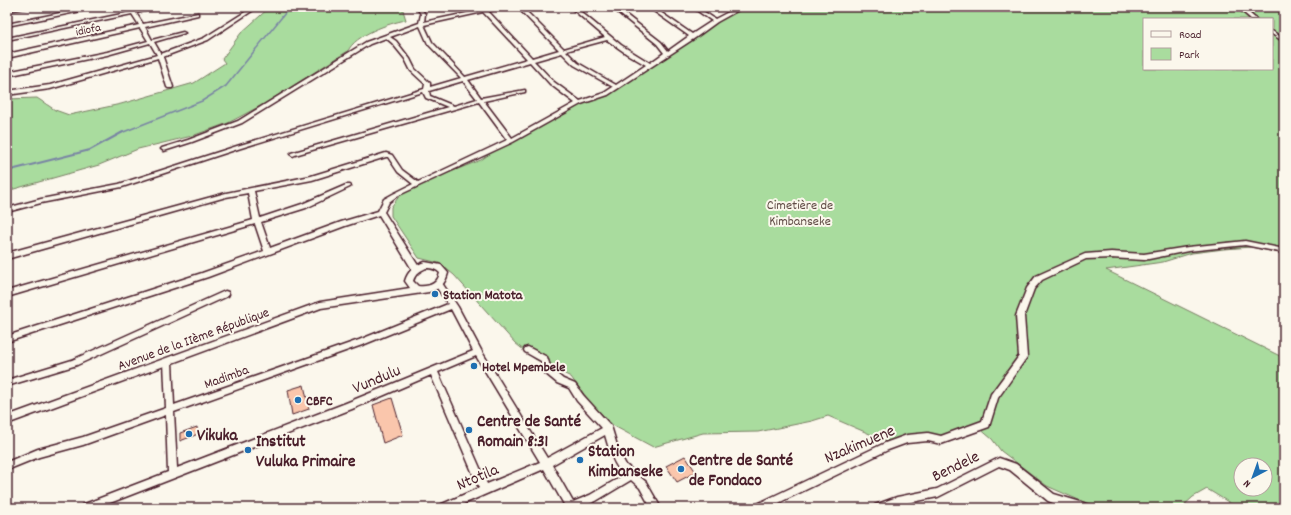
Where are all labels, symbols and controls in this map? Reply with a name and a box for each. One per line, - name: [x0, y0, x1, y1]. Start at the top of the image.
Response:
- legend: [1143, 18, 1273, 70]
- street label: idiofa: [74, 19, 103, 41]
- text: Road: [1179, 27, 1201, 44]
- text: Park: [1179, 47, 1200, 64]
- park label: Cimetière de Kimbanseke: [767, 196, 833, 232]
- place label: Station Matota: [443, 286, 524, 306]
- marker: Station Matota: [430, 289, 440, 299]
- street label: Avenue de la IIème République: [115, 303, 272, 377]
- place label: Hotel Mpembele: [482, 358, 565, 378]
- street label: Madimba: [202, 360, 252, 395]
- street label: Vundulu: [349, 360, 405, 402]
- marker: Hotel Mpembele: [469, 361, 479, 371]
- place label: CBFC: [306, 392, 333, 412]
- marker: CBFC: [293, 395, 303, 405]
- place label: Centre de Santé Romain 8:31: [477, 411, 581, 455]
- street label: Nzakimuene: [821, 420, 899, 471]
- place label: Vikuka: [197, 425, 239, 449]
- marker: Centre de Santé Romain 8:31: [464, 425, 474, 435]
- marker: Vikuka: [184, 429, 194, 439]
- place label: Institut Vuluka Primaire: [256, 431, 356, 475]
- place label: Station Kimbanseke: [588, 441, 663, 485]
- marker: Institut Vuluka Primaire: [243, 445, 253, 455]
- street label: Bendele: [928, 446, 984, 490]
- place label: Centre de Santé de Fondaco: [689, 450, 793, 494]
- marker: Station Kimbanseke: [575, 455, 585, 465]
- north arrow: [1233, 457, 1273, 497]
- street label: Ntotila: [453, 459, 504, 498]
- marker: Centre de Santé de Fondaco: [676, 464, 686, 474]
- text: N: [1240, 475, 1255, 491]

